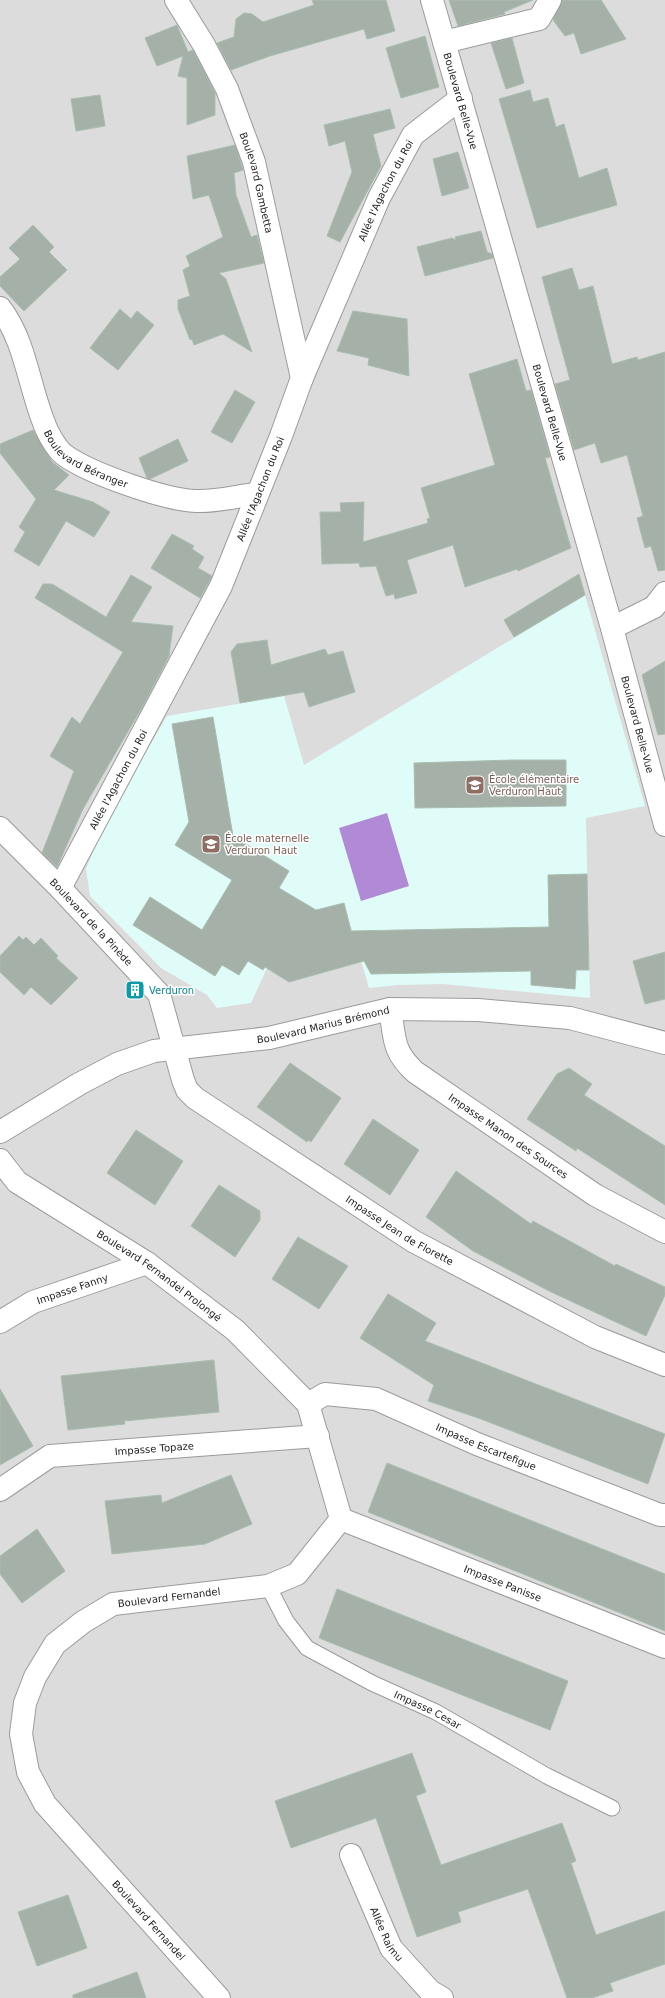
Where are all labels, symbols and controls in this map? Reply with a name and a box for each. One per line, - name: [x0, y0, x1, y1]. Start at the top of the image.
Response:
- street label: Boulevard Belle-Vue: [441, 51, 480, 151]
- street label: Boulevard Gambetta: [237, 131, 275, 234]
- street label: Allée l'Agachon du Roi: [356, 138, 415, 243]
- street label: Boulevard Belle-Vue: [531, 363, 569, 462]
- street label: Boulevard Béranger: [42, 428, 130, 490]
- street label: Allée l'Agachon du Roi: [235, 435, 286, 543]
- street label: Boulevard Belle-Vue: [619, 675, 656, 774]
- street label: Allée l'Agachon du Roi: [87, 728, 149, 832]
- place label: École élémentaire Verduron Haut: [489, 773, 579, 797]
- school or university icon: École élémentaire Verduron Haut: [464, 774, 486, 796]
- place label: École maternelle Verduron Haut: [225, 832, 309, 856]
- school or university icon: École maternelle Verduron Haut: [200, 833, 222, 855]
- street label: Boulevard de la Pinède: [48, 876, 134, 968]
- building icon: Verduron: [124, 979, 146, 1001]
- place label: Verduron: [149, 985, 194, 996]
- street label: Boulevard Marius Brémond: [256, 1004, 391, 1045]
- street label: Impasse Manon des Sources: [446, 1092, 570, 1181]
- street label: Impasse Jean de Florette: [344, 1193, 455, 1267]
- street label: Boulevard Fernandel Prolongé: [95, 1228, 223, 1324]
- street label: Impasse Fanny: [35, 1272, 109, 1306]
- street label: Impasse Escartefigue: [434, 1421, 538, 1472]
- street label: Impasse Topaze: [114, 1440, 194, 1457]
- street label: Impasse Panisse: [462, 1563, 543, 1604]
- street label: Boulevard Fernandel: [117, 1586, 221, 1609]
- street label: Impasse Cesar: [392, 1689, 464, 1732]
- street label: Boulevard Fernandel: [110, 1878, 187, 1962]
- street label: Allée Raimu: [368, 1906, 405, 1964]

